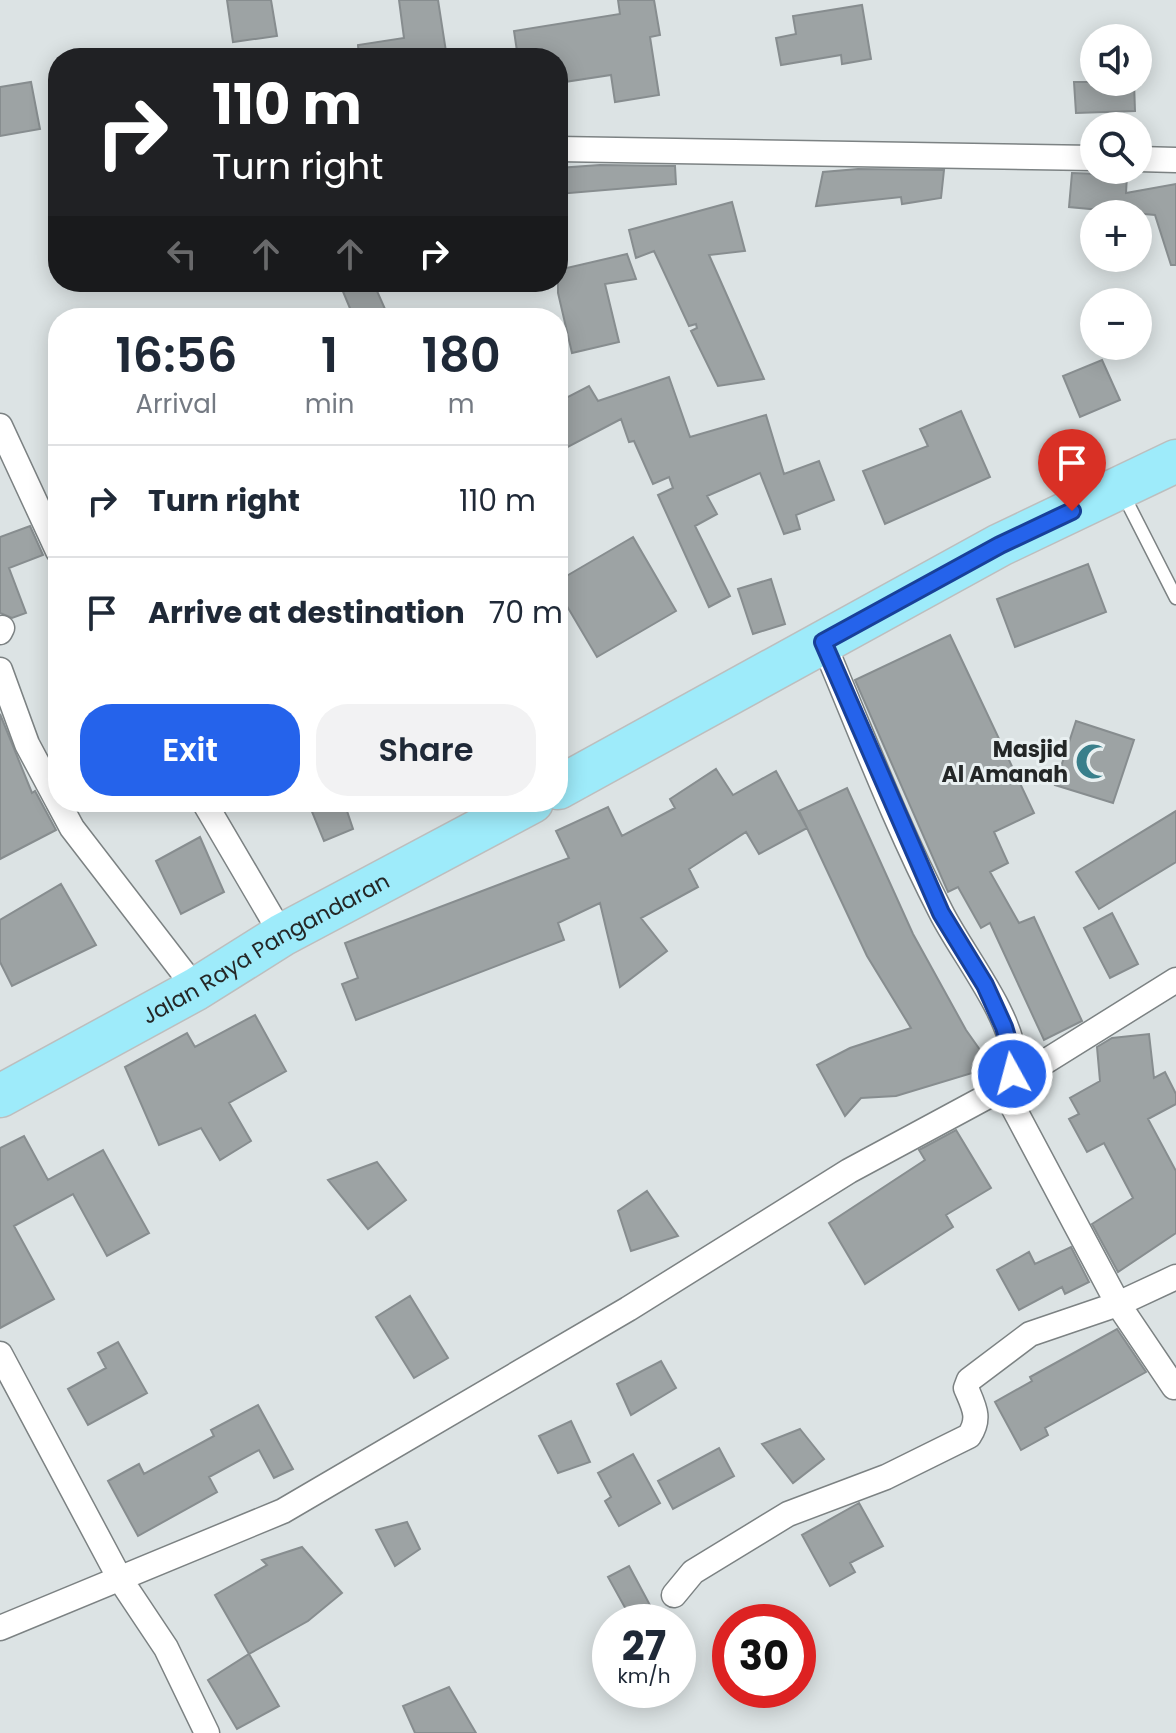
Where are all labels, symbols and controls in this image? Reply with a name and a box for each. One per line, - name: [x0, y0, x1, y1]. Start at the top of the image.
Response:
- map controls: [1080, 24, 1152, 360]
- button: sound: [1080, 24, 1152, 96]
- text: 110 m: [212, 65, 362, 144]
- icon: right: [80, 80, 184, 184]
- button: search: [1080, 112, 1152, 184]
- text: Turn right: [212, 141, 383, 192]
- button: +: [1080, 200, 1152, 272]
- icon: left: [160, 232, 204, 276]
- icon: ahead: [244, 232, 288, 276]
- icon: ahead: [328, 232, 372, 276]
- icon: right: [412, 232, 456, 276]
- button: −: [1080, 288, 1152, 360]
- text: 16:56: [115, 322, 238, 389]
- text: 1: [321, 322, 338, 389]
- text: 180: [422, 322, 501, 389]
- text: Arrival: [135, 386, 217, 422]
- text: min: [305, 386, 354, 422]
- text: m: [448, 386, 475, 422]
- pin: [1038, 429, 1106, 511]
- icon: arrive: [1050, 441, 1094, 485]
- icon: right: [80, 479, 124, 523]
- text: Turn right: [148, 479, 300, 522]
- text: 110 m: [459, 479, 536, 522]
- icon: arrive: [80, 591, 124, 635]
- text: Arrive at destination: [148, 591, 465, 634]
- text: 70 m: [489, 591, 563, 634]
- button: Exit: [80, 704, 300, 796]
- button: Share: [316, 704, 536, 796]
- place label: Masjid Al Amanah: [942, 734, 1068, 790]
- mosque icon: Masjid Al Amanah: [1075, 743, 1113, 781]
- street label: Jalan Raya Pangandaran: [136, 866, 395, 1032]
- position arrow: [970, 1032, 1054, 1116]
- speed limit sign: 30: [712, 1604, 816, 1708]
- text: 27: [622, 1618, 666, 1674]
- text: km/h: [617, 1662, 671, 1690]

